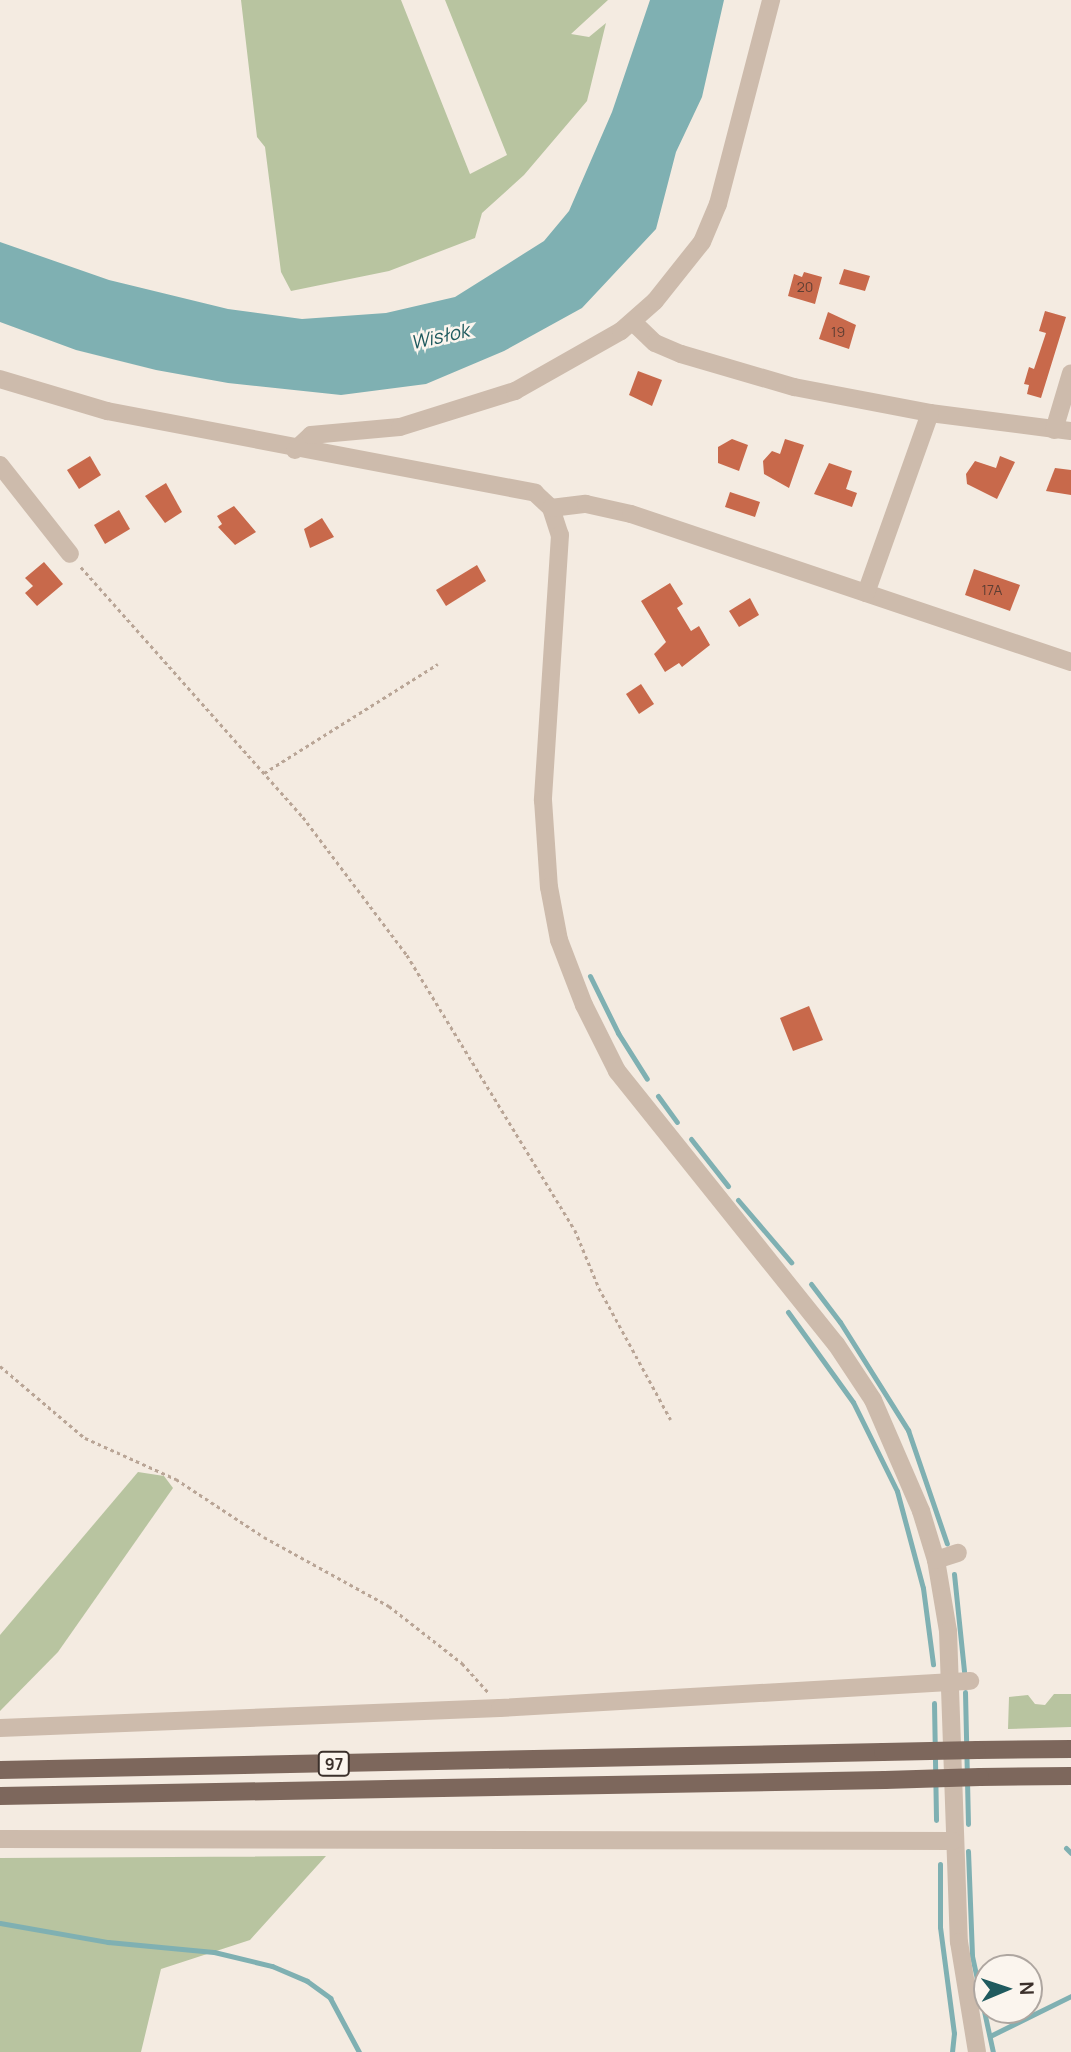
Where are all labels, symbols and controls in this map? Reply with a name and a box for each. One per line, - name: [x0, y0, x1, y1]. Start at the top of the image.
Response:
- house number: 20: [797, 279, 813, 295]
- water label: Wisłok: [409, 319, 471, 355]
- house number: 19: [831, 324, 845, 340]
- house number: 17A: [982, 582, 1002, 598]
- road number: 97: [316, 1752, 352, 1776]
- north arrow: [973, 1954, 1043, 2024]
- text: N: [1014, 1981, 1040, 1996]

